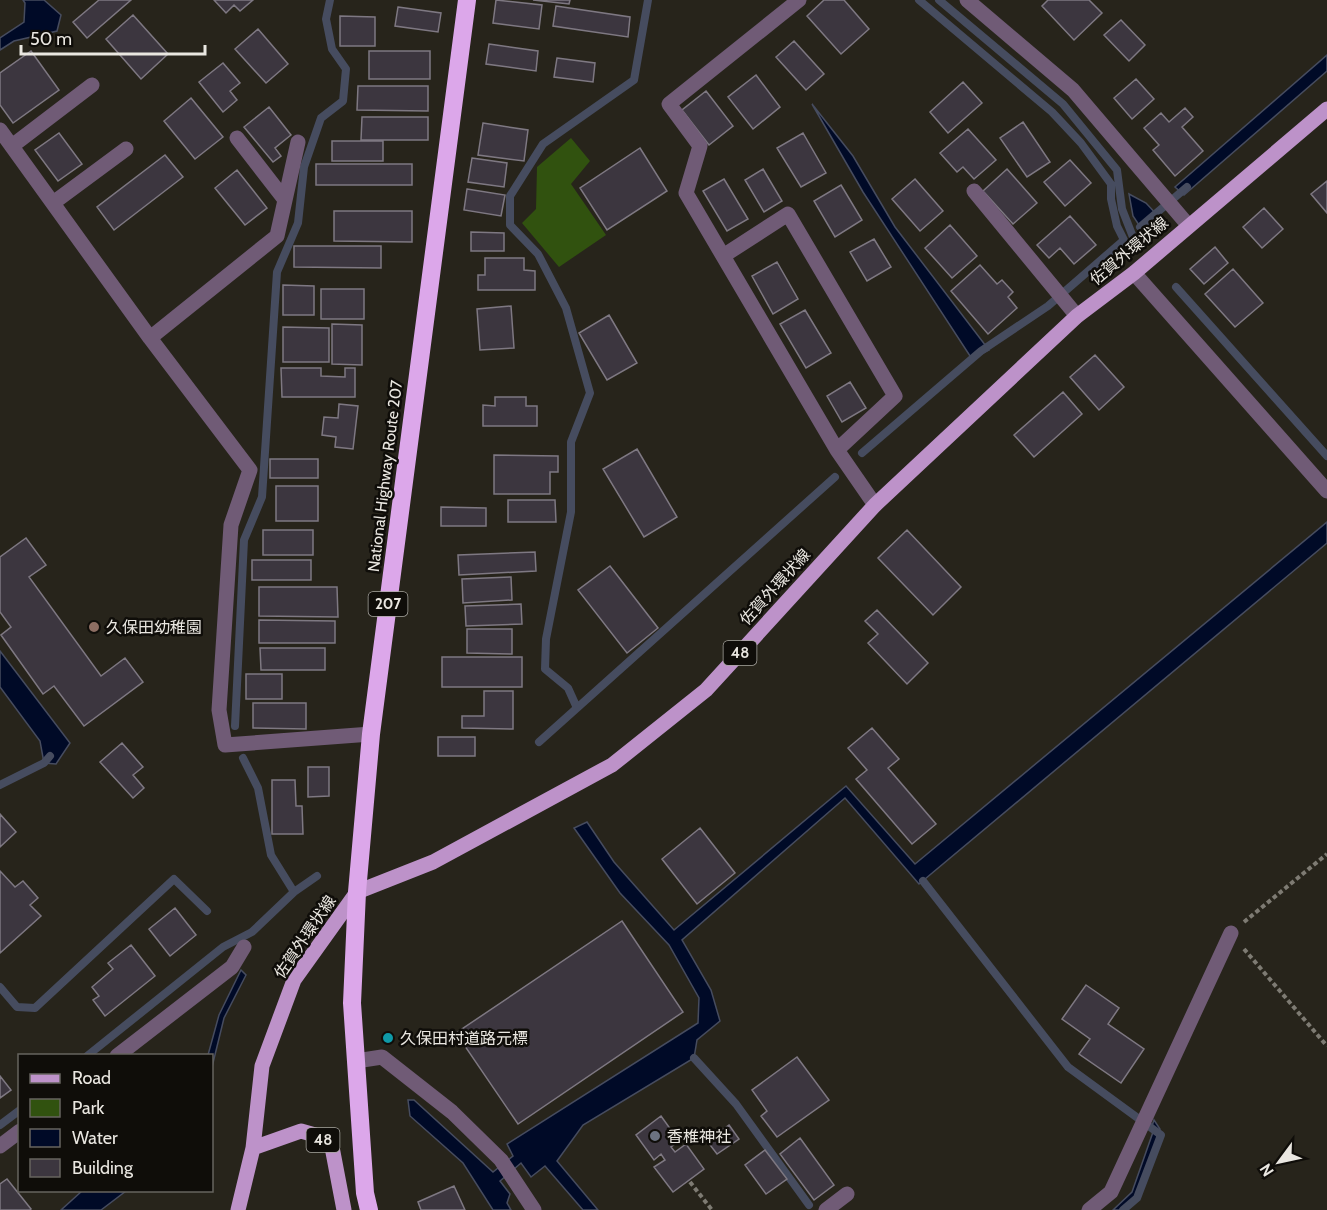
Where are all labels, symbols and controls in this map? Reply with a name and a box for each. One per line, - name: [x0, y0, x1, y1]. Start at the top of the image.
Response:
- scale bar: [21, 18, 206, 56]
- text: 50 m: [30, 28, 72, 50]
- street label: 佐賀外環状線: [1086, 213, 1172, 289]
- street label: National Highway Route 207: [364, 379, 406, 573]
- street label: 佐賀外環状線: [736, 545, 814, 629]
- road number: 207: [368, 592, 408, 616]
- place label: 久保田幼稚園: [106, 618, 202, 637]
- marker: 久保田幼稚園: [87, 620, 101, 634]
- road number: 48: [724, 641, 756, 665]
- street label: 佐賀外環状線: [270, 892, 340, 982]
- place label: 久保田村道路元標: [400, 1029, 528, 1048]
- marker: 久保田村道路元標: [381, 1031, 395, 1045]
- legend: [18, 1054, 213, 1192]
- text: Road: [72, 1067, 111, 1089]
- text: Park: [72, 1097, 105, 1119]
- text: Water: [72, 1127, 118, 1149]
- place label: 香椎神社: [667, 1127, 731, 1146]
- road number: 48: [306, 1128, 340, 1152]
- marker: 香椎神社: [648, 1129, 662, 1143]
- north arrow: [1249, 1132, 1309, 1192]
- text: Building: [72, 1157, 134, 1179]
- text: N: [1256, 1160, 1278, 1180]

